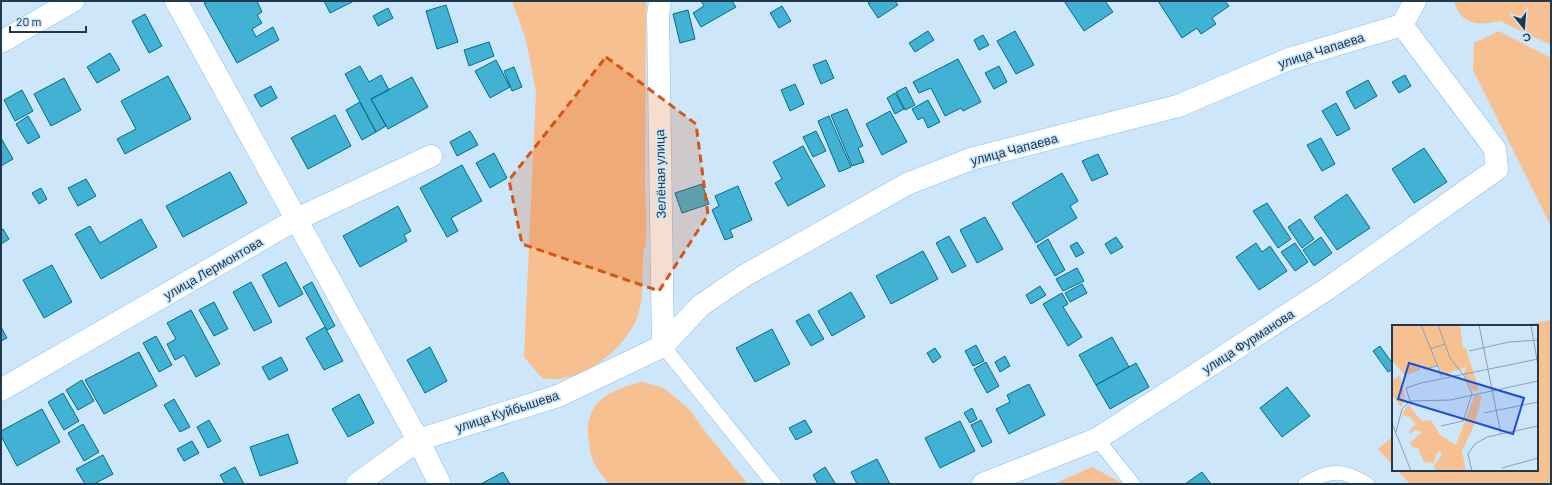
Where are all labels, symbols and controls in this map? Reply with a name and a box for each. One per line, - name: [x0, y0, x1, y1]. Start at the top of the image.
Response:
- scale bar: [10, 8, 86, 34]
- north arrow: [1504, 8, 1544, 48]
- text: 20 m: [16, 14, 42, 28]
- street label: улица Чапаева: [1276, 28, 1367, 71]
- text: С: [1521, 31, 1533, 45]
- street label: Зелёная улица: [651, 128, 669, 219]
- street label: улица Чапаева: [969, 129, 1060, 168]
- street label: улица Лермонтова: [161, 233, 266, 303]
- street label: улица Фурманова: [1199, 305, 1298, 377]
- inset map: [1392, 325, 1538, 471]
- street label: улица Куйбышева: [453, 386, 562, 435]

